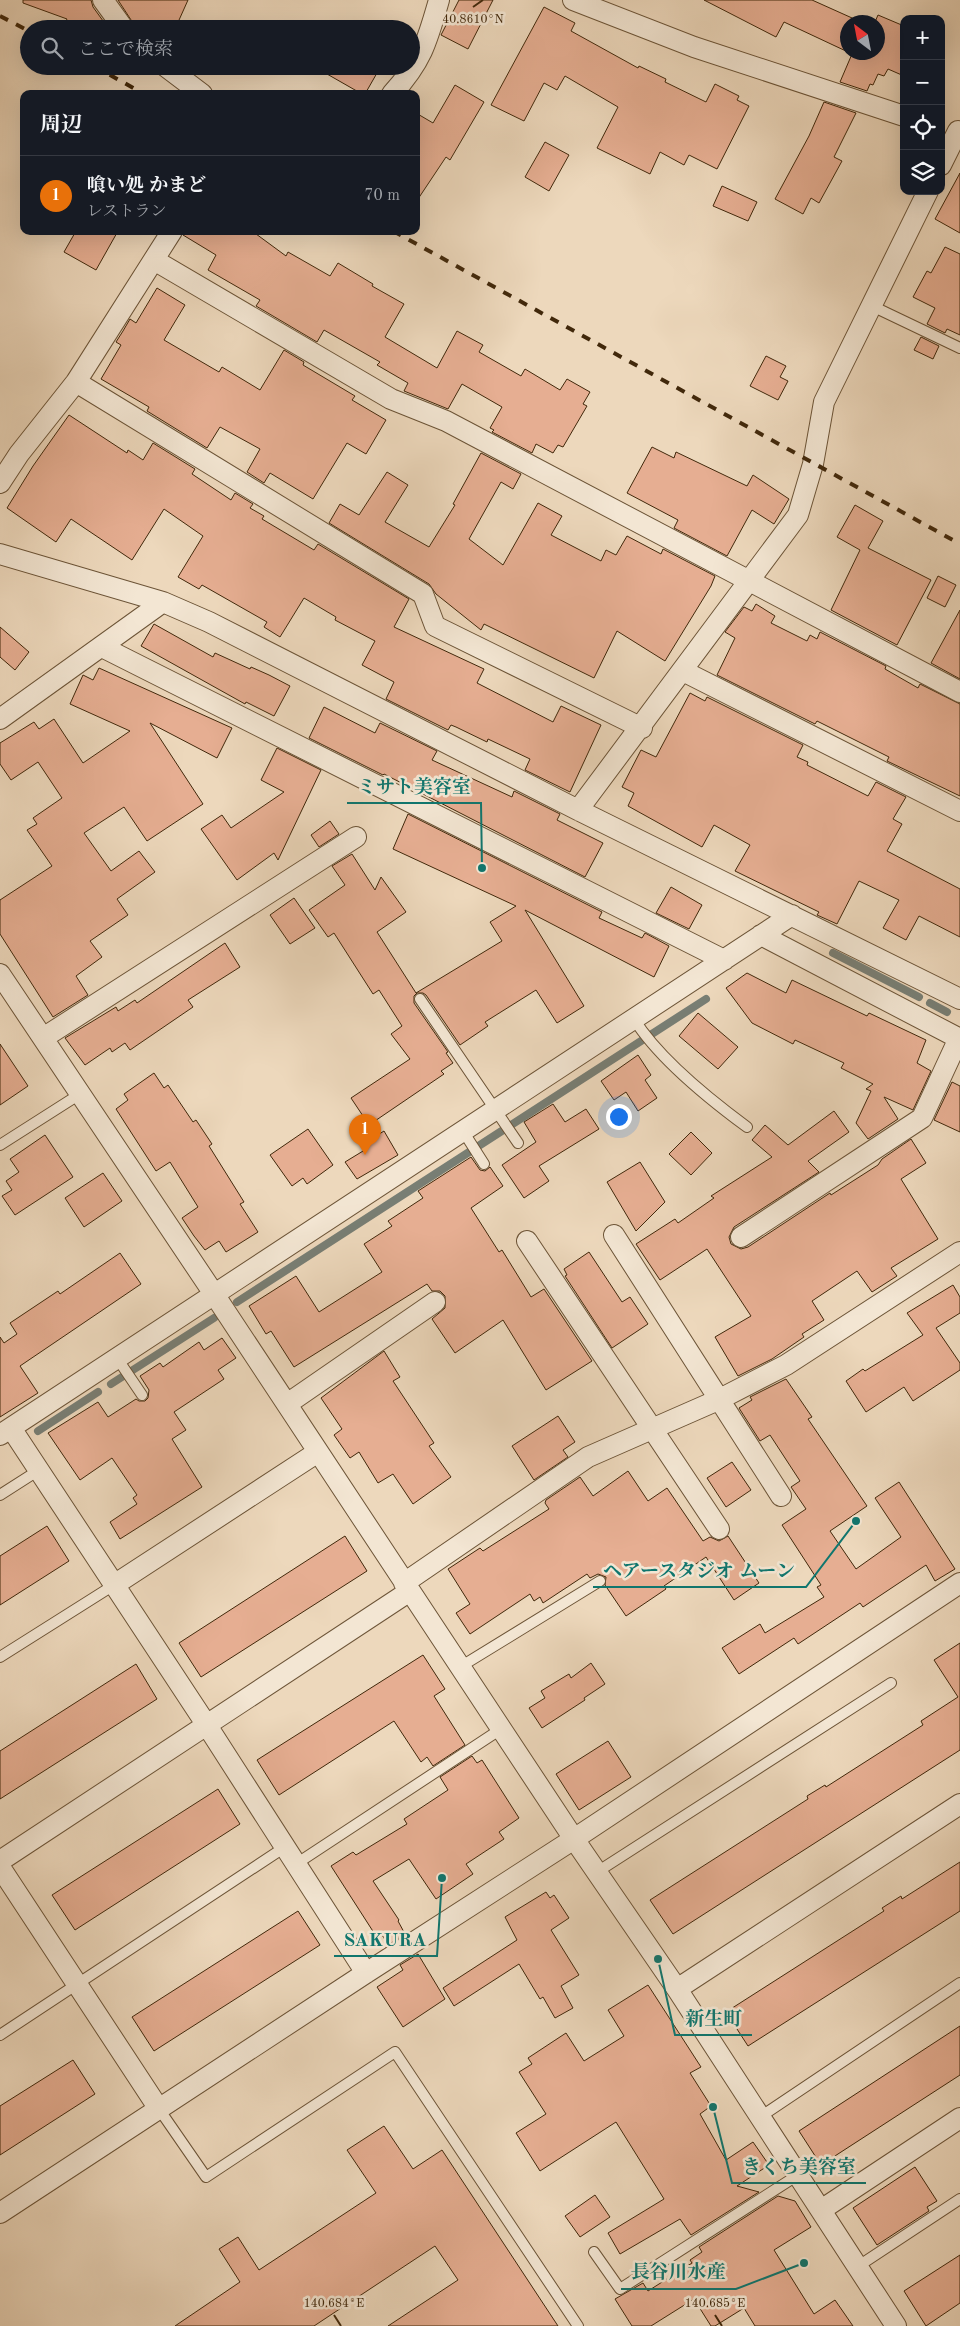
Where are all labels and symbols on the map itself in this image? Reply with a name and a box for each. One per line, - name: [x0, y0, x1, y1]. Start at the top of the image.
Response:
- text: 40.8610°N: [442, 14, 504, 26]
- north arrow: [840, 15, 885, 60]
- callout: ミサト美容室: [347, 769, 481, 803]
- text: ミサト美容室: [357, 776, 471, 798]
- your location: [606, 1104, 632, 1130]
- pin: 1: [349, 1114, 381, 1155]
- callout: ヘアースタジオ ムーン: [593, 1553, 806, 1587]
- text: ヘアースタジオ ムーン: [603, 1561, 795, 1582]
- callout: SAKURA: [334, 1922, 437, 1956]
- text: SAKURA: [343, 1932, 427, 1951]
- callout: 新生町: [675, 2001, 752, 2035]
- text: 新生町: [685, 2008, 743, 2030]
- callout: きくち美容室: [732, 2149, 866, 2183]
- text: きくち美容室: [742, 2156, 856, 2178]
- callout: 長谷川水産: [621, 2255, 736, 2289]
- text: 長谷川水産: [630, 2261, 726, 2283]
- text: 140.685°E: [685, 2297, 745, 2310]
- text: 140.684°E: [304, 2298, 364, 2310]

